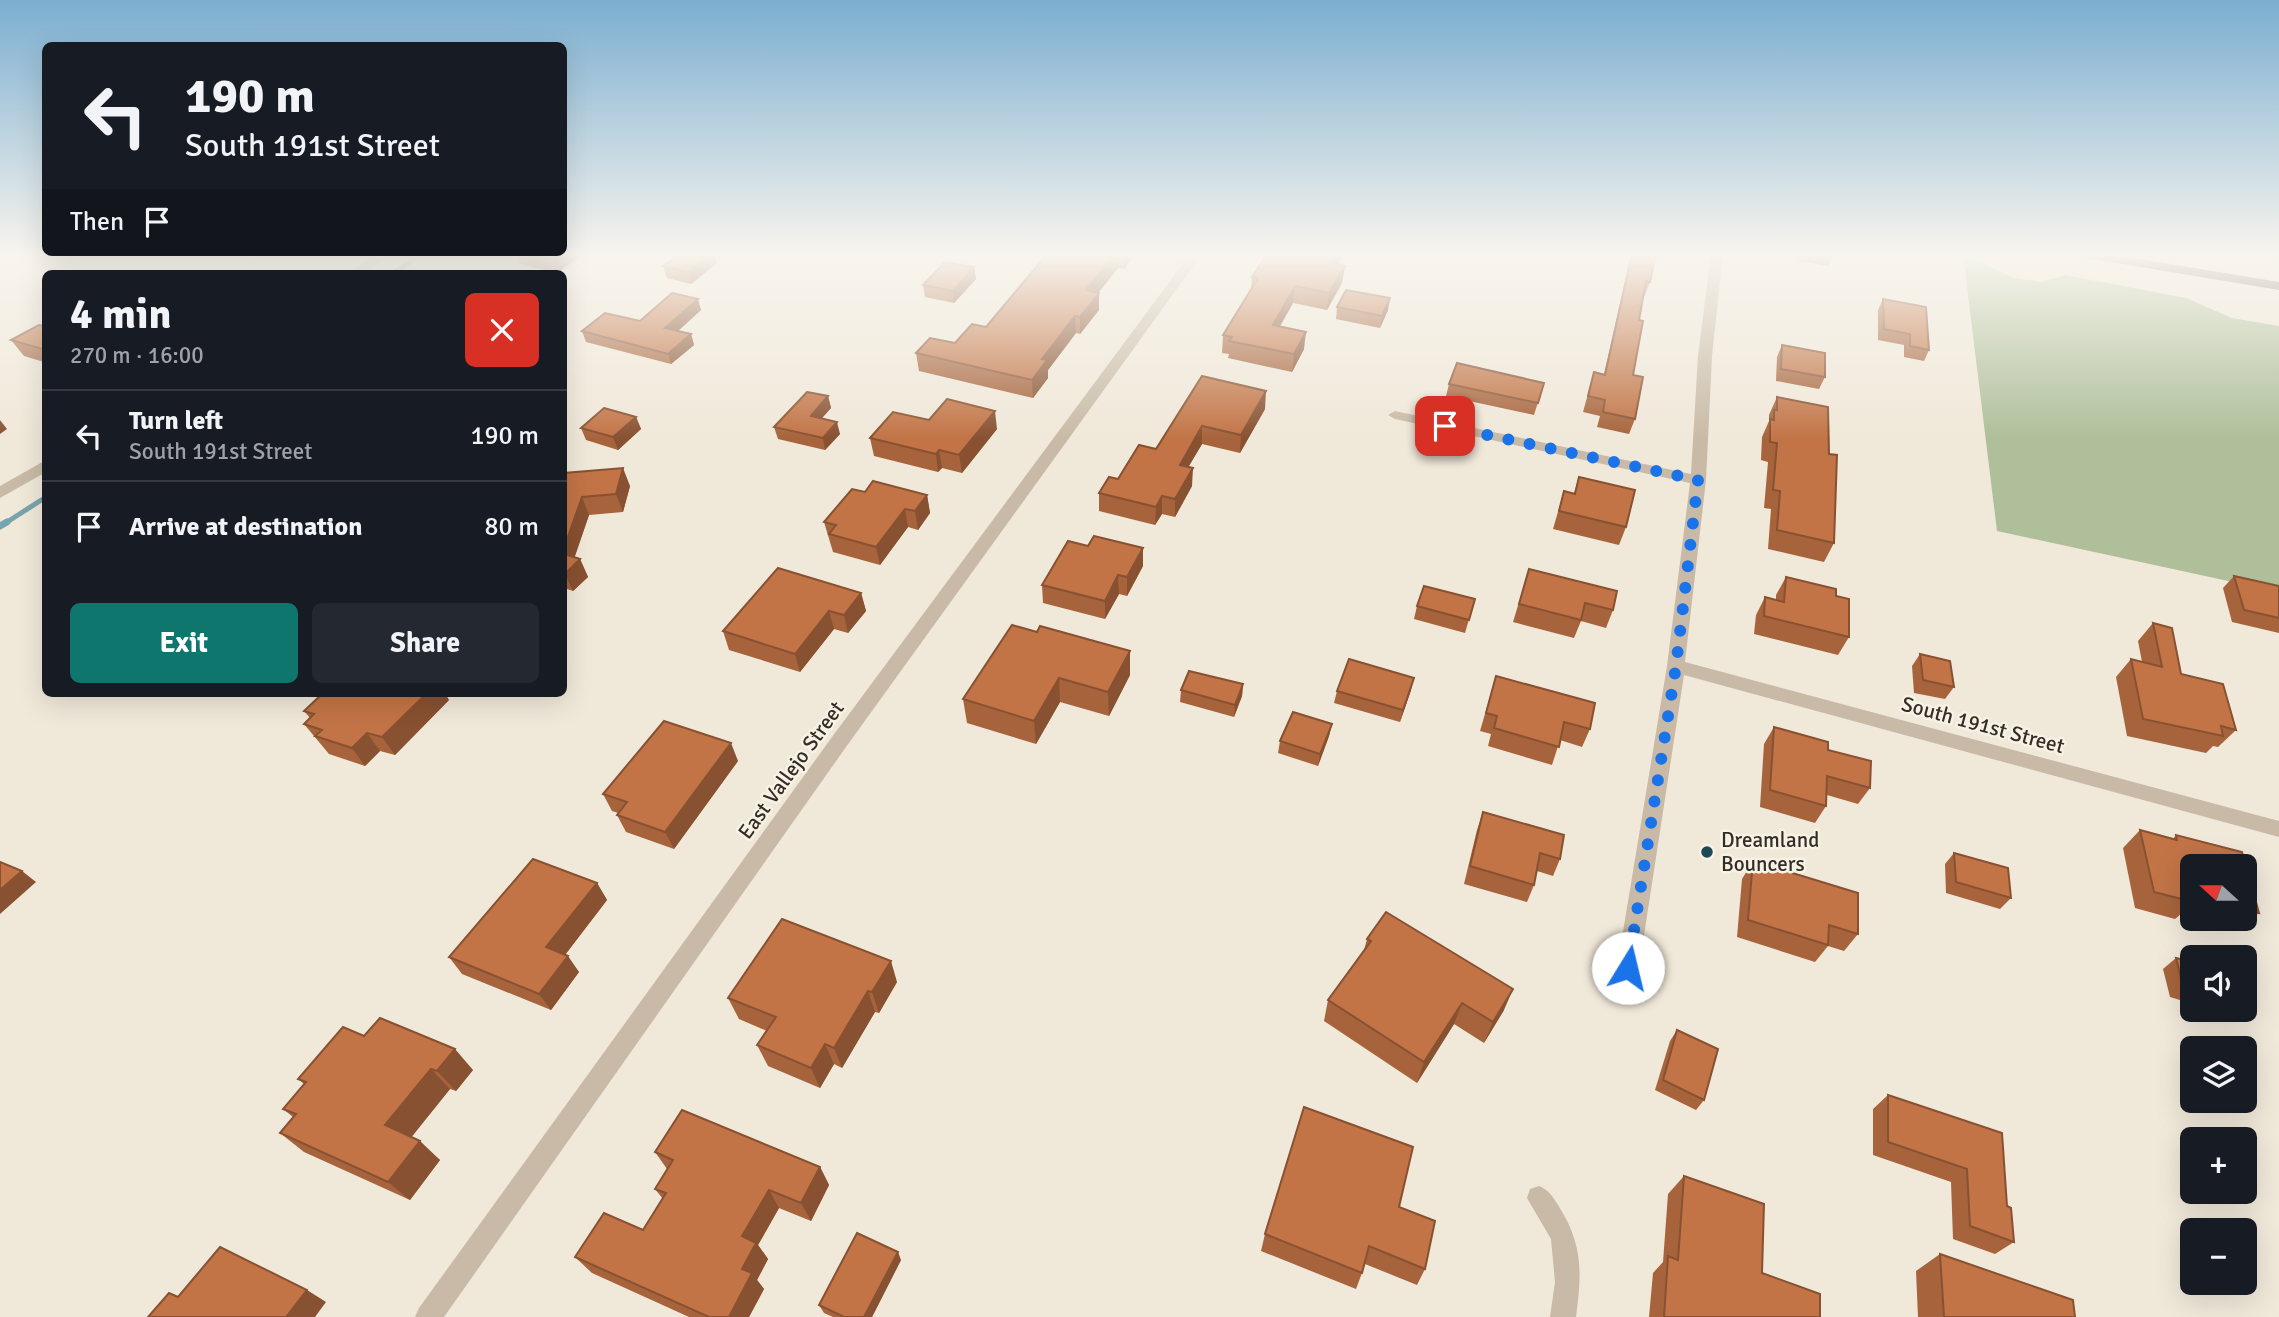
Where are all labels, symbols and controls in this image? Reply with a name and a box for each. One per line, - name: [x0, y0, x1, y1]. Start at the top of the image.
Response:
- text: 190 m: [185, 66, 315, 126]
- icon: left: [70, 70, 161, 161]
- text: South 191st Street: [185, 126, 440, 165]
- icon: arrive: [138, 203, 176, 241]
- text: Then: [70, 206, 124, 238]
- text: 4 min: [70, 289, 171, 340]
- button: close: [465, 293, 539, 367]
- text: 270 m · 16:00: [70, 341, 204, 370]
- pin: [1415, 396, 1475, 456]
- text: Turn left: [129, 405, 223, 437]
- icon: arrive: [1426, 407, 1464, 445]
- icon: left: [70, 417, 108, 455]
- text: 190 m: [470, 420, 539, 452]
- text: South 191st Street: [129, 437, 312, 466]
- icon: arrive: [70, 508, 108, 546]
- text: Arrive at destination: [129, 511, 362, 543]
- text: 80 m: [484, 511, 539, 543]
- button: Exit: [70, 603, 298, 683]
- button: Share: [312, 603, 539, 683]
- street label: South 191st Street: [1899, 691, 2067, 759]
- street label: East Vallejo Street: [732, 696, 850, 844]
- place label: Dreamland Bouncers: [1721, 827, 1819, 877]
- marker: Dreamland Bouncers: [1699, 844, 1715, 860]
- north arrow: [2180, 854, 2258, 931]
- map controls: [2180, 854, 2257, 1295]
- position arrow: [1591, 931, 1665, 1005]
- button: sound: [2180, 945, 2257, 1022]
- button: layers: [2180, 1036, 2257, 1113]
- button: +: [2180, 1127, 2257, 1204]
- button: −: [2180, 1218, 2257, 1295]

